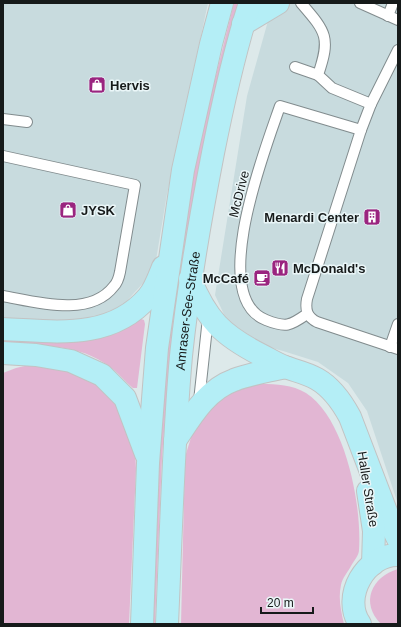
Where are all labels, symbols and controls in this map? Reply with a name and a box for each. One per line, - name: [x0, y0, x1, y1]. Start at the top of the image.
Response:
- shop icon: Hervis: [87, 75, 107, 95]
- place label: Hervis: [110, 78, 150, 93]
- street label: McDrive: [226, 169, 252, 219]
- shop icon: JYSK: [58, 200, 78, 220]
- place label: JYSK: [81, 203, 116, 218]
- building icon: Menardi Center: [362, 207, 382, 227]
- place label: Menardi Center: [264, 210, 359, 225]
- street label: Amraser-See-Straße: [172, 250, 203, 371]
- restaurant icon: McDonald's: [270, 258, 290, 278]
- place label: McDonald's: [293, 261, 365, 276]
- cafe icon: McCafé: [252, 268, 272, 288]
- place label: McCafé: [203, 271, 249, 286]
- street label: Haller Straße: [355, 450, 381, 528]
- scale bar: [261, 589, 313, 615]
- text: 20 m: [267, 596, 294, 610]

